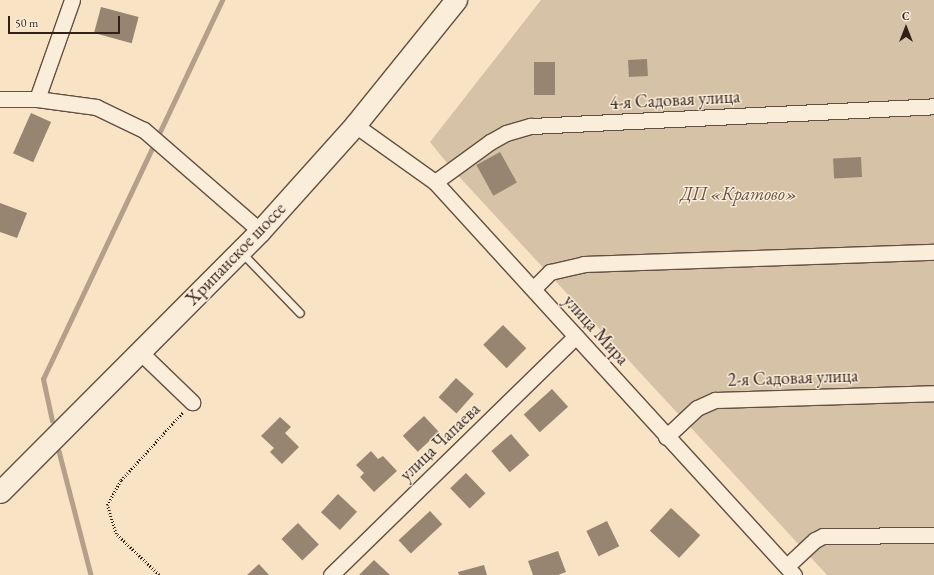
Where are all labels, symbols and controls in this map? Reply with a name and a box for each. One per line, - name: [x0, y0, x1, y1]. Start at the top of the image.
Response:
- scale bar: [10, 8, 122, 34]
- north arrow: [886, 8, 926, 48]
- text: С: [902, 9, 910, 23]
- text: 50 m: [15, 15, 38, 31]
- street label: 4-я Садовая улица: [609, 86, 741, 114]
- park label: ДП «Кратово»: [681, 183, 797, 205]
- street label: Хрипанское шоссе: [182, 198, 290, 310]
- street label: улица Мира: [559, 290, 633, 370]
- street label: 2-я Садовая улица: [727, 365, 859, 391]
- street label: улица Чапаева: [395, 398, 485, 486]

